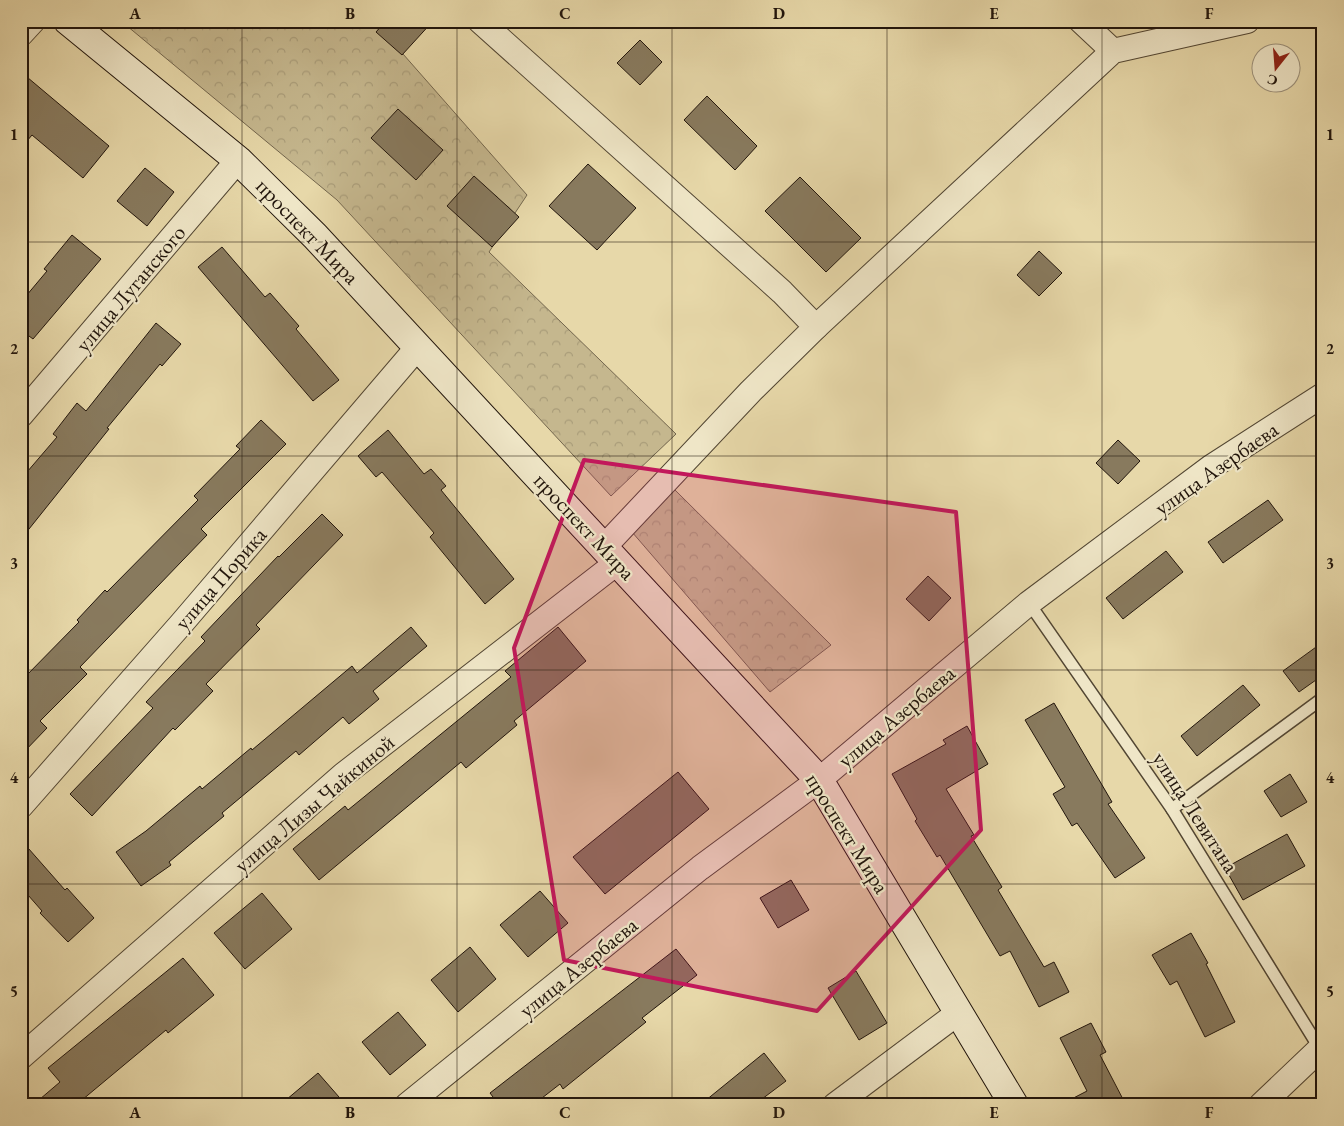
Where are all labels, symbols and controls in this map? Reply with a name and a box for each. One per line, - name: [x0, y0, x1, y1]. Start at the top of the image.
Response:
- text: A: [128, 3, 141, 24]
- text: B: [345, 3, 355, 24]
- text: C: [559, 3, 571, 24]
- text: D: [773, 3, 785, 24]
- text: E: [989, 3, 999, 24]
- text: F: [1205, 3, 1214, 24]
- north arrow: [1252, 42, 1302, 92]
- text: С: [1265, 70, 1280, 90]
- text: 1: [10, 124, 18, 145]
- text: 1: [1326, 124, 1334, 145]
- street label: проспект Мира: [250, 172, 366, 291]
- street label: улица Луганского: [69, 219, 192, 358]
- text: 2: [10, 338, 19, 359]
- text: 2: [1326, 338, 1335, 359]
- street label: улица Азербаева: [1149, 415, 1284, 522]
- street label: проспект Мира: [527, 466, 642, 586]
- street label: улица Порика: [168, 521, 273, 636]
- text: 3: [10, 553, 18, 574]
- text: 3: [1326, 553, 1334, 574]
- street label: улица Азербаева: [832, 659, 961, 774]
- street label: улица Лизы Чайкиной: [228, 728, 401, 879]
- street label: улица Левитана: [1146, 746, 1246, 879]
- text: 4: [10, 767, 19, 788]
- text: 4: [1326, 767, 1335, 788]
- street label: проспект Мира: [799, 768, 896, 899]
- street label: улица Азербаева: [513, 910, 644, 1024]
- text: 5: [10, 981, 18, 1002]
- text: 5: [1326, 981, 1334, 1002]
- text: A: [128, 1102, 141, 1123]
- text: B: [345, 1102, 355, 1123]
- text: C: [559, 1102, 571, 1123]
- text: D: [773, 1102, 785, 1123]
- text: E: [989, 1102, 999, 1123]
- text: F: [1205, 1102, 1214, 1123]

